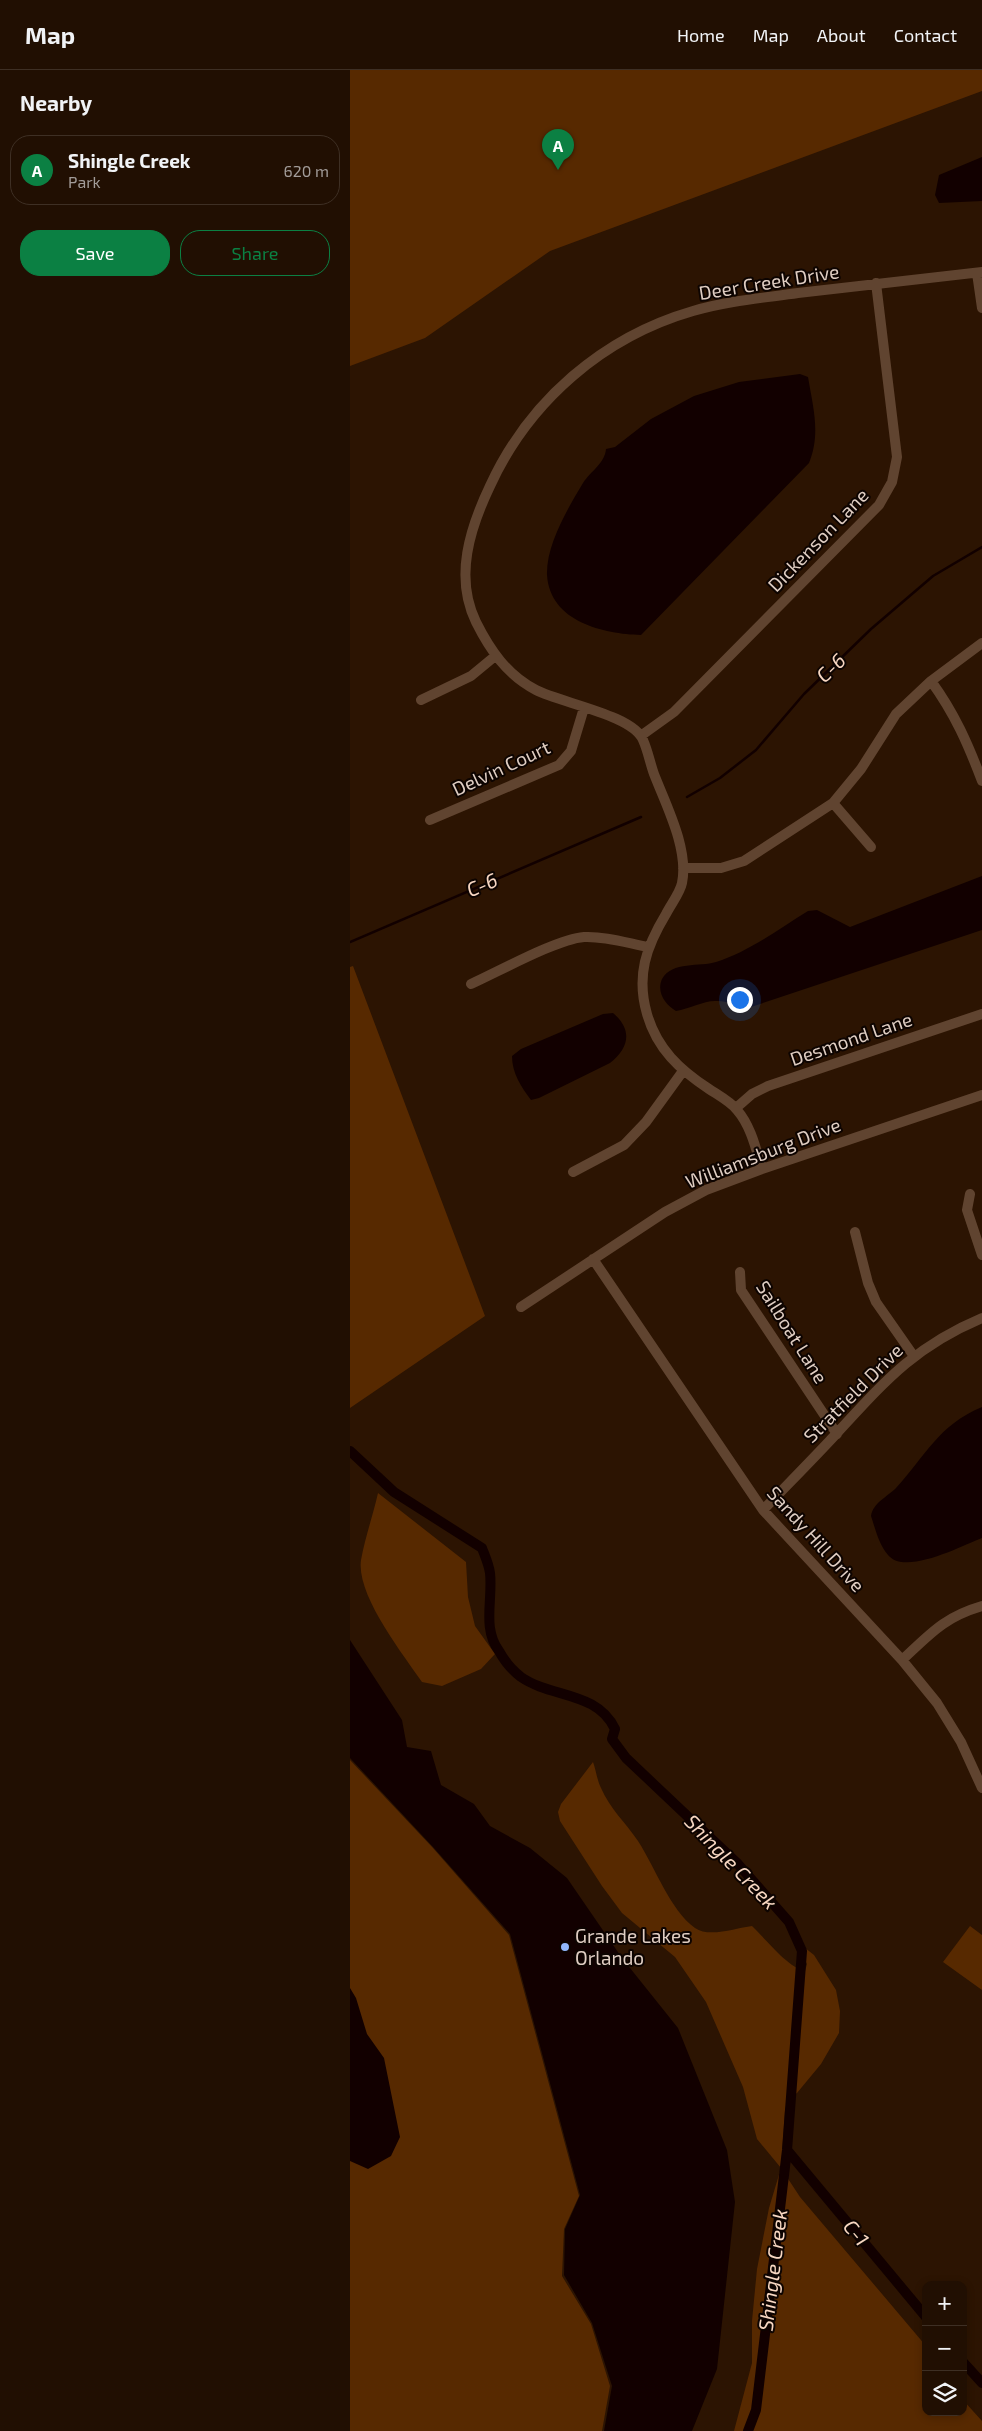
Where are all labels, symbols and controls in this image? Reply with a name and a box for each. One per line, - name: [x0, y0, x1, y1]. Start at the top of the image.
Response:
- text: Map: [25, 20, 75, 49]
- text: Home: [677, 24, 725, 46]
- text: Map: [753, 24, 789, 46]
- text: About: [817, 24, 866, 46]
- text: Contact: [894, 24, 957, 46]
- text: Nearby: [20, 90, 92, 115]
- pin: A: [542, 129, 574, 170]
- text: Shingle Creek: [68, 149, 190, 172]
- text: A: [32, 161, 42, 180]
- text: 620 m: [284, 161, 329, 180]
- text: Park: [68, 172, 101, 191]
- button: Save: [20, 230, 170, 276]
- button: Share: [180, 230, 330, 276]
- street label: Deer Creek Drive: [697, 259, 841, 304]
- street label: Dickenson Lane: [763, 483, 873, 596]
- water label: C-6: [811, 648, 850, 687]
- street label: Delvin Court: [448, 735, 553, 800]
- water label: C-6: [462, 867, 501, 901]
- your location: [727, 987, 753, 1013]
- street label: Desmond Lane: [787, 1007, 915, 1070]
- street label: Williamsburg Drive: [682, 1112, 844, 1193]
- street label: Sailboat Lane: [752, 1276, 833, 1387]
- street label: Stratfield Drive: [798, 1338, 907, 1447]
- street label: Sandy Hill Drive: [763, 1481, 870, 1596]
- water label: Shingle Creek: [680, 1809, 783, 1914]
- place label: Grande Lakes Orlando: [575, 1924, 691, 1969]
- marker: Grande Lakes Orlando: [559, 1941, 571, 1953]
- water label: Shingle Creek: [753, 2207, 791, 2332]
- water label: C-1: [839, 2214, 875, 2250]
- map controls: [922, 2281, 967, 2416]
- button: +: [922, 2281, 967, 2326]
- button: −: [922, 2326, 967, 2371]
- button: layers: [922, 2371, 967, 2416]

